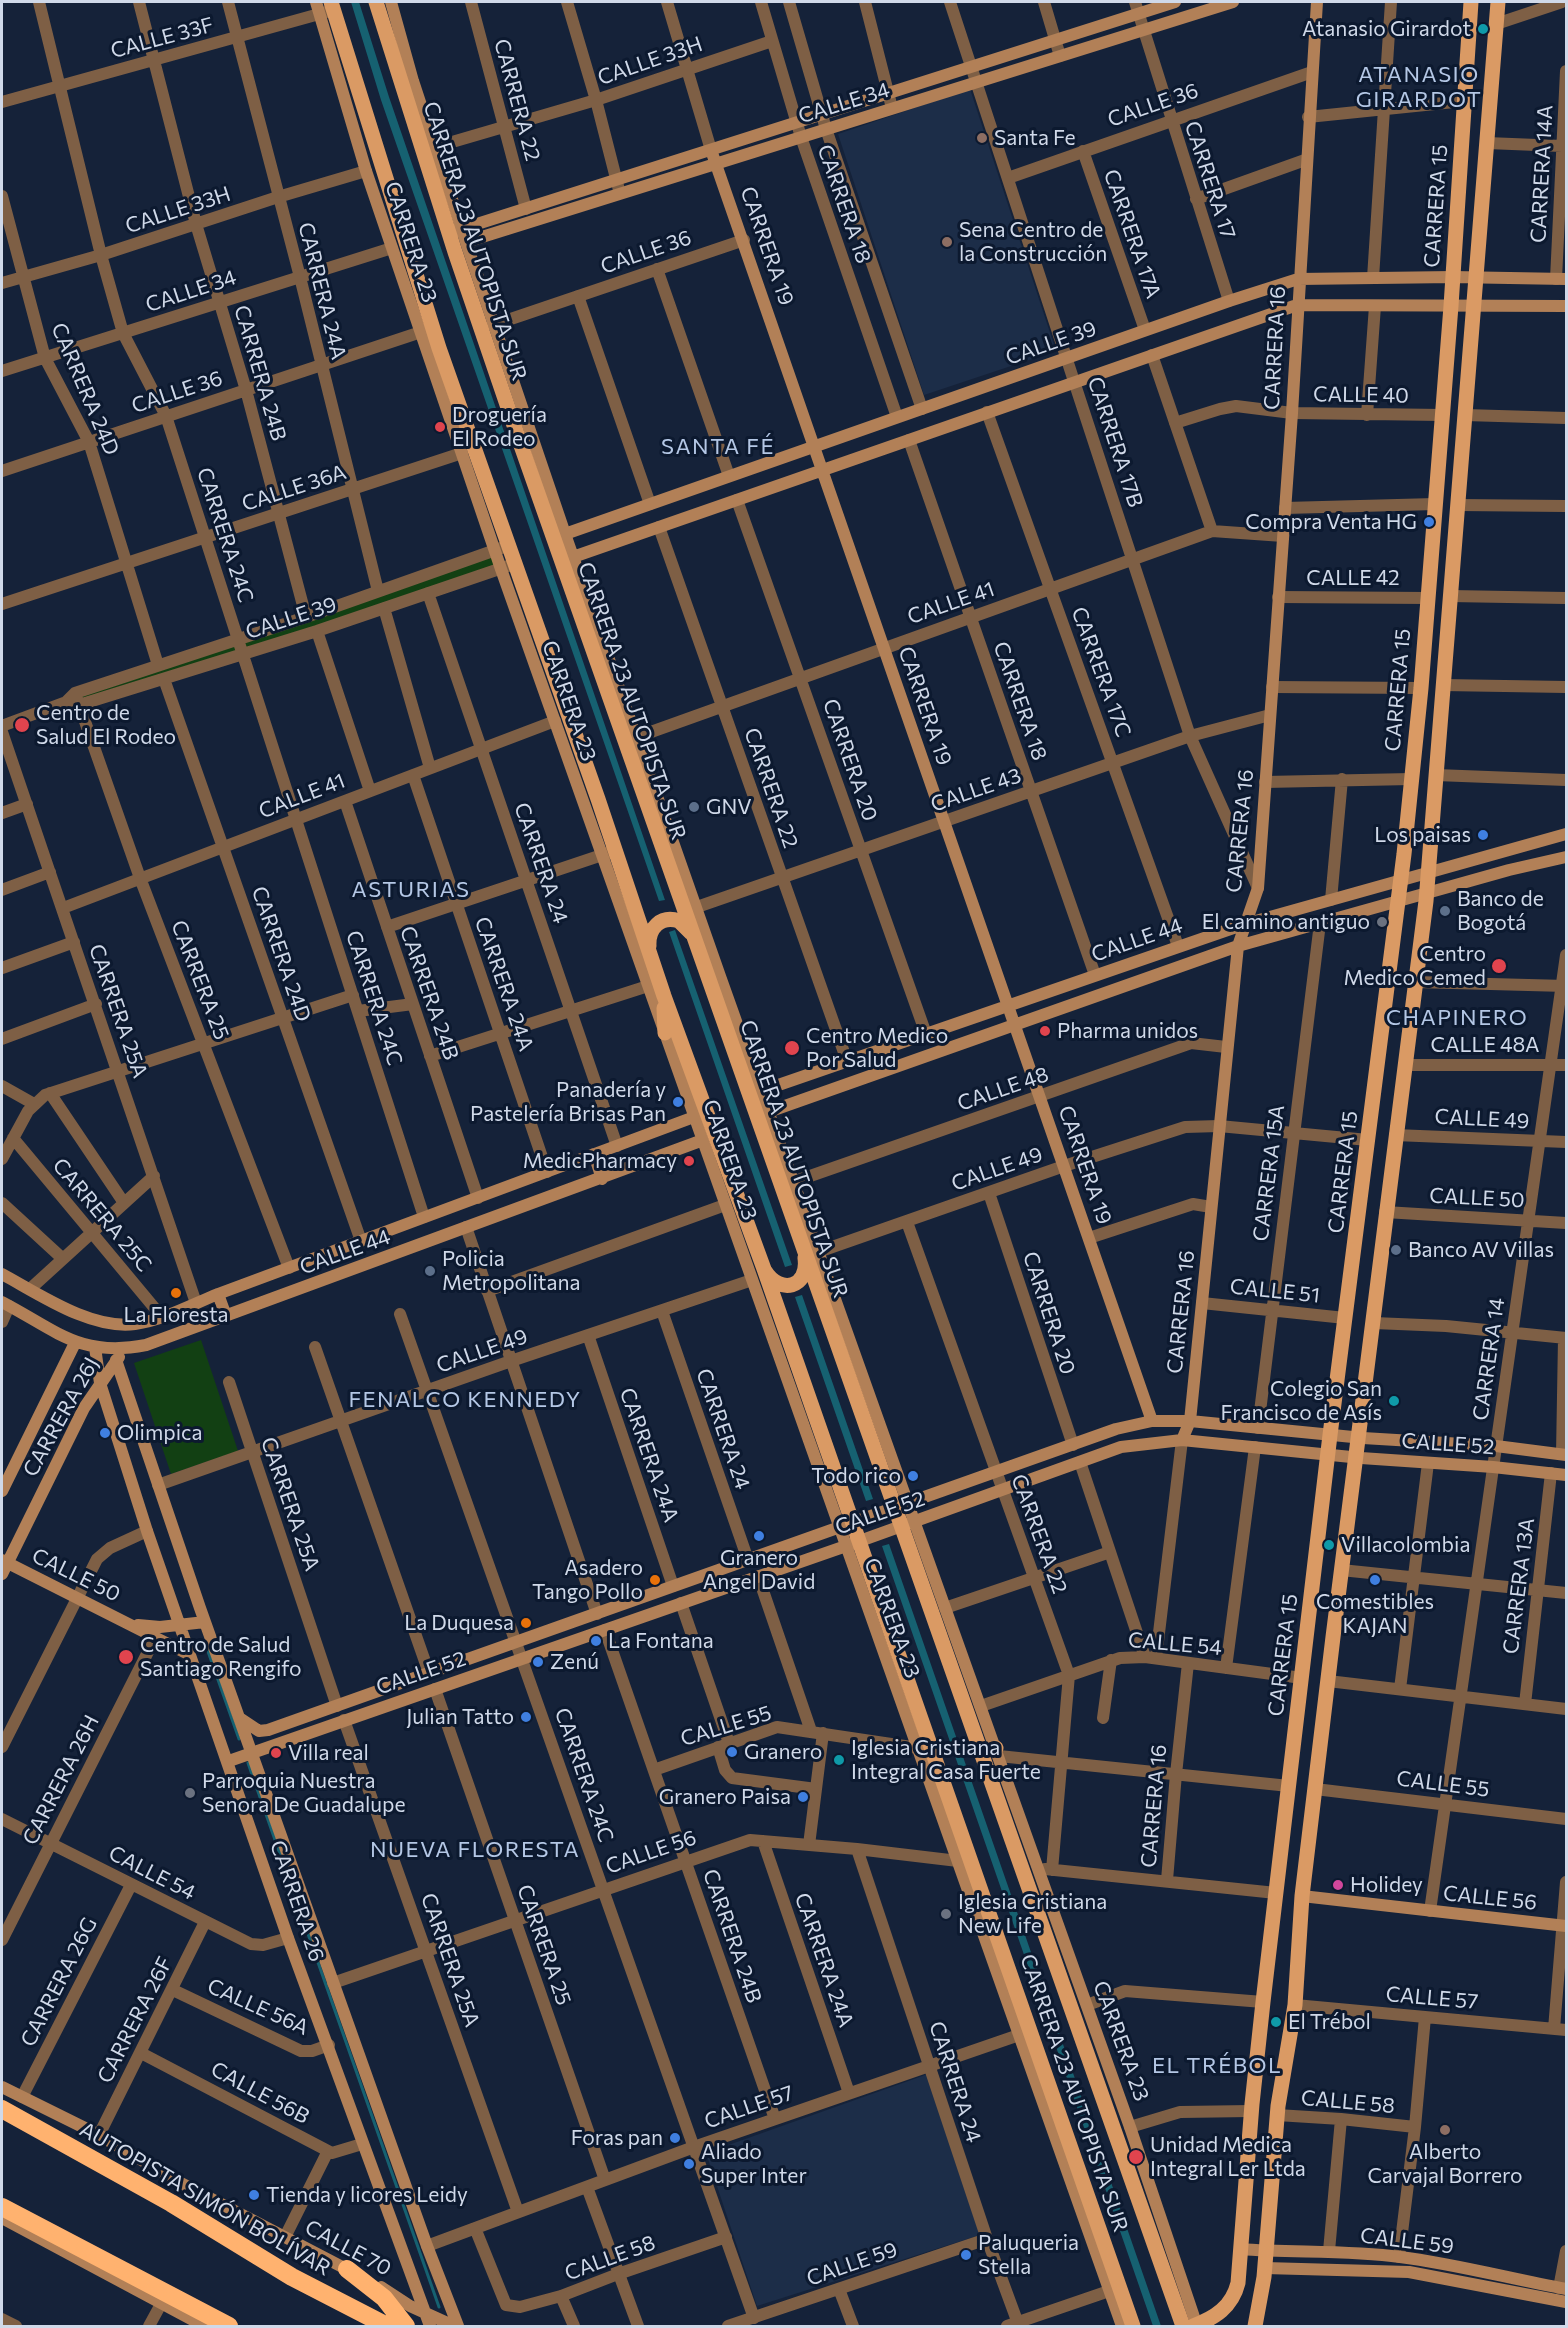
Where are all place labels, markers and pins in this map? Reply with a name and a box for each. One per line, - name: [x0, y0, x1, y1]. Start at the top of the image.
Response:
- place label: Atanasio Girardot: [1302, 16, 1471, 42]
- marker: Atanasio Girardot: [1476, 22, 1490, 36]
- place label: Santa Fe: [994, 125, 1076, 151]
- marker: Santa Fe: [975, 131, 989, 145]
- place label: Sena Centro de la Construcción: [959, 217, 1107, 267]
- marker: Sena Centro de la Construcción: [940, 235, 954, 249]
- place label: Droguería El Rodeo: [452, 402, 547, 452]
- marker: Droguería El Rodeo: [433, 420, 447, 434]
- place label: Compra Venta HG: [1245, 509, 1417, 535]
- marker: Compra Venta HG: [1422, 515, 1436, 529]
- place label: Centro de Salud El Rodeo: [36, 700, 176, 750]
- marker: Centro de Salud El Rodeo: [13, 716, 31, 734]
- place label: GNV: [706, 794, 752, 820]
- marker: GNV: [687, 800, 701, 814]
- place label: Los paisas: [1374, 822, 1471, 848]
- marker: Los paisas: [1476, 828, 1490, 842]
- place label: Banco de Bogotá: [1457, 886, 1544, 936]
- marker: Banco de Bogotá: [1438, 904, 1452, 918]
- place label: El camino antiguo: [1202, 909, 1370, 935]
- marker: El camino antiguo: [1375, 915, 1389, 929]
- place label: Centro Medico Cemed: [1343, 941, 1486, 991]
- marker: Centro Medico Cemed: [1490, 957, 1508, 975]
- place label: Pharma unidos: [1057, 1018, 1198, 1044]
- place label: Centro Medico Por Salud: [806, 1023, 948, 1073]
- marker: Pharma unidos: [1038, 1024, 1052, 1038]
- marker: Centro Medico Por Salud: [783, 1039, 801, 1057]
- place label: Panadería y Pastelería Brisas Pan: [470, 1077, 666, 1127]
- marker: Panadería y Pastelería Brisas Pan: [671, 1095, 685, 1109]
- place label: MedicPharmacy: [523, 1148, 677, 1174]
- marker: MedicPharmacy: [682, 1154, 696, 1168]
- place label: Banco AV Villas: [1408, 1237, 1554, 1263]
- marker: Banco AV Villas: [1389, 1243, 1403, 1257]
- place label: Policia Metropolitana: [442, 1246, 580, 1296]
- marker: Policia Metropolitana: [423, 1264, 437, 1278]
- marker: La Floresta: [169, 1286, 183, 1300]
- place label: La Floresta: [123, 1302, 229, 1328]
- place label: Colegio San Francisco de Asís: [1221, 1376, 1382, 1426]
- marker: Colegio San Francisco de Asís: [1387, 1394, 1401, 1408]
- place label: Olimpica: [117, 1420, 202, 1446]
- marker: Olimpica: [98, 1426, 112, 1440]
- place label: Todo rico: [811, 1463, 901, 1489]
- marker: Todo rico: [906, 1469, 920, 1483]
- marker: Granero Angel David: [752, 1529, 766, 1543]
- place label: Villacolombia: [1341, 1532, 1470, 1558]
- marker: Villacolombia: [1322, 1538, 1336, 1552]
- place label: Granero Angel David: [703, 1545, 815, 1595]
- place label: Asadero Tango Pollo: [532, 1555, 643, 1605]
- marker: Asadero Tango Pollo: [648, 1573, 662, 1587]
- marker: Comestibles KAJAN: [1368, 1573, 1382, 1587]
- place label: Comestibles KAJAN: [1316, 1589, 1434, 1639]
- place label: La Duquesa: [404, 1610, 514, 1636]
- marker: La Duquesa: [519, 1616, 533, 1630]
- place label: La Fontana: [608, 1628, 714, 1654]
- place label: Centro de Salud Santiago Rengifo: [140, 1632, 302, 1682]
- marker: La Fontana: [589, 1634, 603, 1648]
- marker: Centro de Salud Santiago Rengifo: [117, 1648, 135, 1666]
- place label: Zenú: [550, 1649, 599, 1675]
- marker: Zenú: [531, 1655, 545, 1669]
- place label: Julian Tatto: [406, 1704, 514, 1730]
- marker: Julian Tatto: [519, 1710, 533, 1724]
- place label: Iglesia Cristiana Integral Casa Fuerte: [851, 1735, 1041, 1785]
- place label: Granero: [744, 1739, 822, 1765]
- place label: Villa real: [288, 1740, 369, 1766]
- marker: Granero: [725, 1745, 739, 1759]
- marker: Villa real: [269, 1746, 283, 1760]
- marker: Iglesia Cristiana Integral Casa Fuerte: [832, 1753, 846, 1767]
- place label: Parroquia Nuestra Senora De Guadalupe: [202, 1768, 406, 1818]
- place label: Granero Paisa: [659, 1784, 791, 1810]
- marker: Parroquia Nuestra Senora De Guadalupe: [183, 1786, 197, 1800]
- marker: Granero Paisa: [796, 1790, 810, 1804]
- place label: Holidey: [1350, 1872, 1423, 1898]
- marker: Holidey: [1331, 1878, 1345, 1892]
- place label: Iglesia Cristiana New Life: [958, 1889, 1107, 1939]
- marker: Iglesia Cristiana New Life: [939, 1907, 953, 1921]
- place label: El Trébol: [1288, 2009, 1371, 2035]
- marker: El Trébol: [1269, 2015, 1283, 2029]
- marker: Alberto Carvajal Borrero: [1438, 2123, 1452, 2137]
- place label: Foras pan: [571, 2125, 663, 2151]
- marker: Foras pan: [668, 2131, 682, 2145]
- place label: Unidad Medica Integral Ler Ltda: [1150, 2132, 1306, 2182]
- place label: Aliado Super Inter: [701, 2139, 807, 2189]
- place label: Alberto Carvajal Borrero: [1367, 2139, 1523, 2189]
- marker: Unidad Medica Integral Ler Ltda: [1127, 2148, 1145, 2166]
- marker: Aliado Super Inter: [682, 2157, 696, 2171]
- place label: Tienda y licores Leidy: [266, 2182, 468, 2208]
- marker: Tienda y licores Leidy: [247, 2188, 261, 2202]
- place label: Paluqueria Stella: [978, 2230, 1079, 2280]
- marker: Paluqueria Stella: [959, 2248, 973, 2262]

